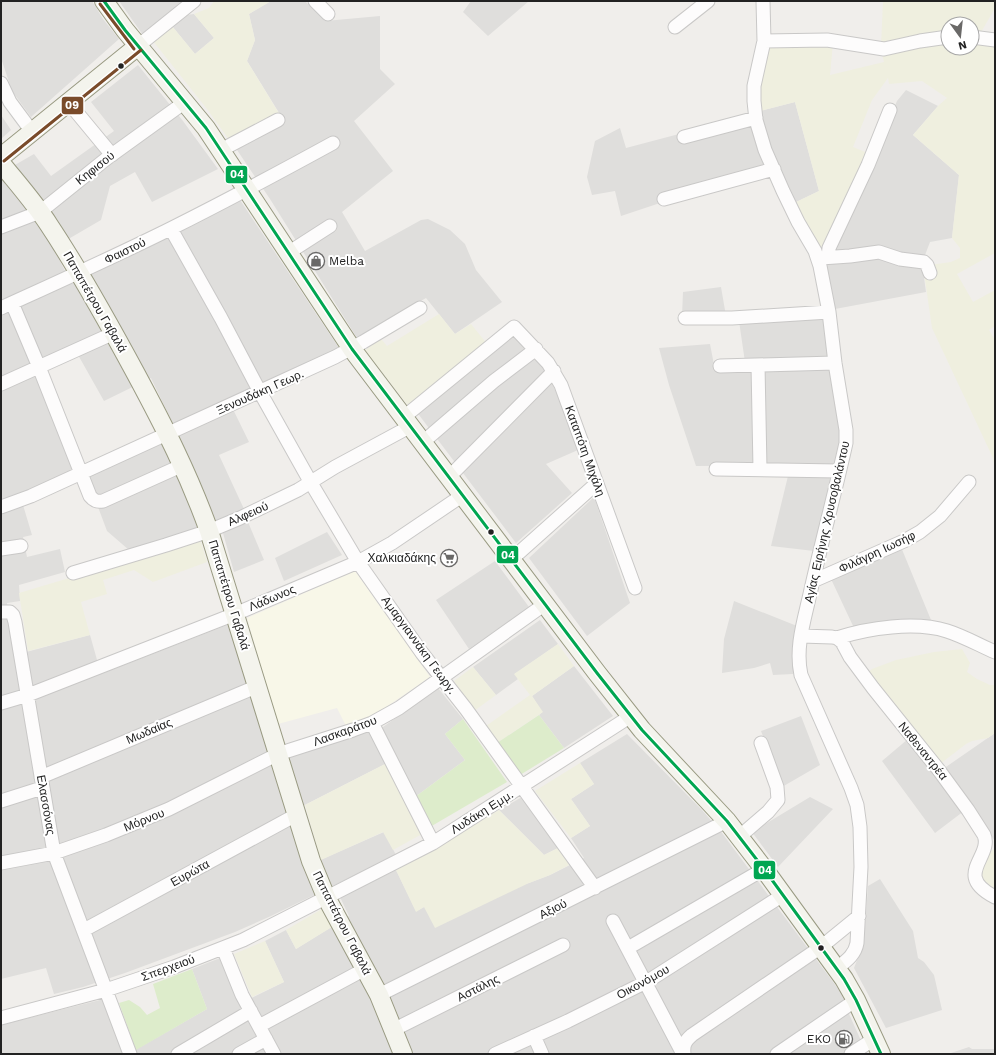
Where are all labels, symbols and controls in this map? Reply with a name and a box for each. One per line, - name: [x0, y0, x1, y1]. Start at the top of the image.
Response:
- north arrow: [940, 16, 980, 56]
- text: N: [957, 38, 968, 53]
- unlabelled marker: [116, 61, 126, 71]
- line badge: 09: [61, 96, 84, 115]
- text: 09: [65, 99, 79, 112]
- street label: Κηφισού: [73, 148, 117, 188]
- line badge: 04: [225, 165, 248, 184]
- text: 04: [230, 168, 244, 181]
- street label: Φαιστού: [102, 235, 148, 267]
- street label: Παπαπέτρου Γαβαλά: [60, 249, 130, 355]
- shop icon: Melba: [306, 251, 326, 271]
- place label: Melba: [329, 254, 364, 268]
- street label: Ξενουδάκη Γεωρ.: [214, 366, 306, 418]
- street label: Καταπότη Μιχάλη: [562, 404, 608, 498]
- street label: Αγίας Ειρήνης Χρυσοβαλάντου: [802, 440, 852, 604]
- street label: Αλφειού: [226, 499, 270, 529]
- unlabelled marker: [486, 527, 496, 537]
- street label: Φιλάγρη Ιωσήφ: [836, 528, 918, 576]
- street label: Παπαπέτρου Γαβαλά: [206, 538, 252, 652]
- line badge: 04: [496, 545, 519, 564]
- supermarket icon: Χαλκιαδάκης: [439, 548, 459, 568]
- text: 04: [501, 549, 515, 562]
- place label: Χαλκιαδάκης: [367, 551, 436, 565]
- street label: Λάδωνος: [246, 582, 298, 614]
- street label: Αμαργιαννάκη Γεωργ.: [379, 593, 459, 697]
- street label: Λασκαράτου: [311, 713, 379, 749]
- street label: Μωδαίας: [124, 715, 174, 747]
- street label: Ναθεναντρέα: [895, 719, 951, 783]
- street label: Ελασσόνας: [34, 774, 58, 836]
- street label: Λυδάκη Εμμ.: [448, 787, 516, 837]
- street label: Μόρνου: [122, 806, 166, 834]
- street label: Ευρώτα: [168, 857, 212, 889]
- line badge: 04: [753, 860, 776, 880]
- text: 04: [758, 864, 772, 877]
- street label: Παπαπέτρου Γαβαλά: [310, 869, 374, 977]
- street label: Αξιού: [537, 896, 569, 922]
- unlabelled marker: [816, 943, 826, 953]
- street label: Σπερχειού: [139, 952, 197, 984]
- street label: Οικονόμου: [614, 962, 672, 1002]
- street label: Αστάλης: [455, 971, 502, 1005]
- fuel station icon: EKO: [834, 1029, 854, 1049]
- place label: EKO: [807, 1032, 831, 1046]

